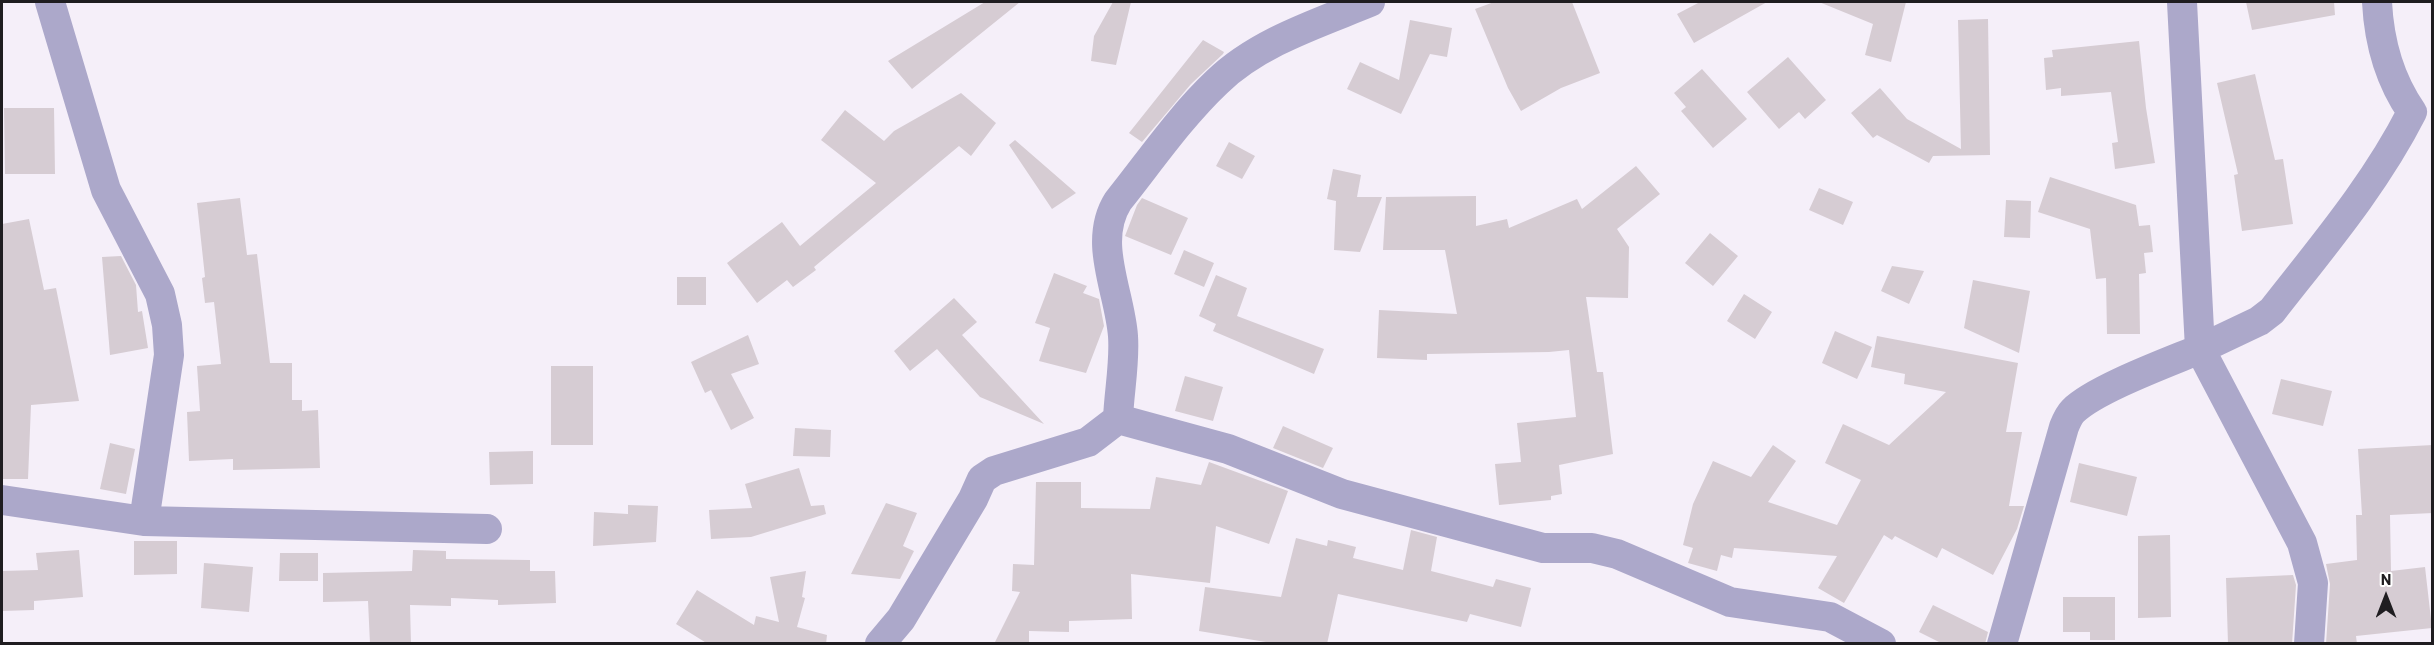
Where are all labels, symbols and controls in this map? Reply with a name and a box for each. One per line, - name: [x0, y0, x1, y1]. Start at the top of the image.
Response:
- north arrow: [2356, 567, 2416, 627]
- text: N: [2381, 569, 2391, 588]

